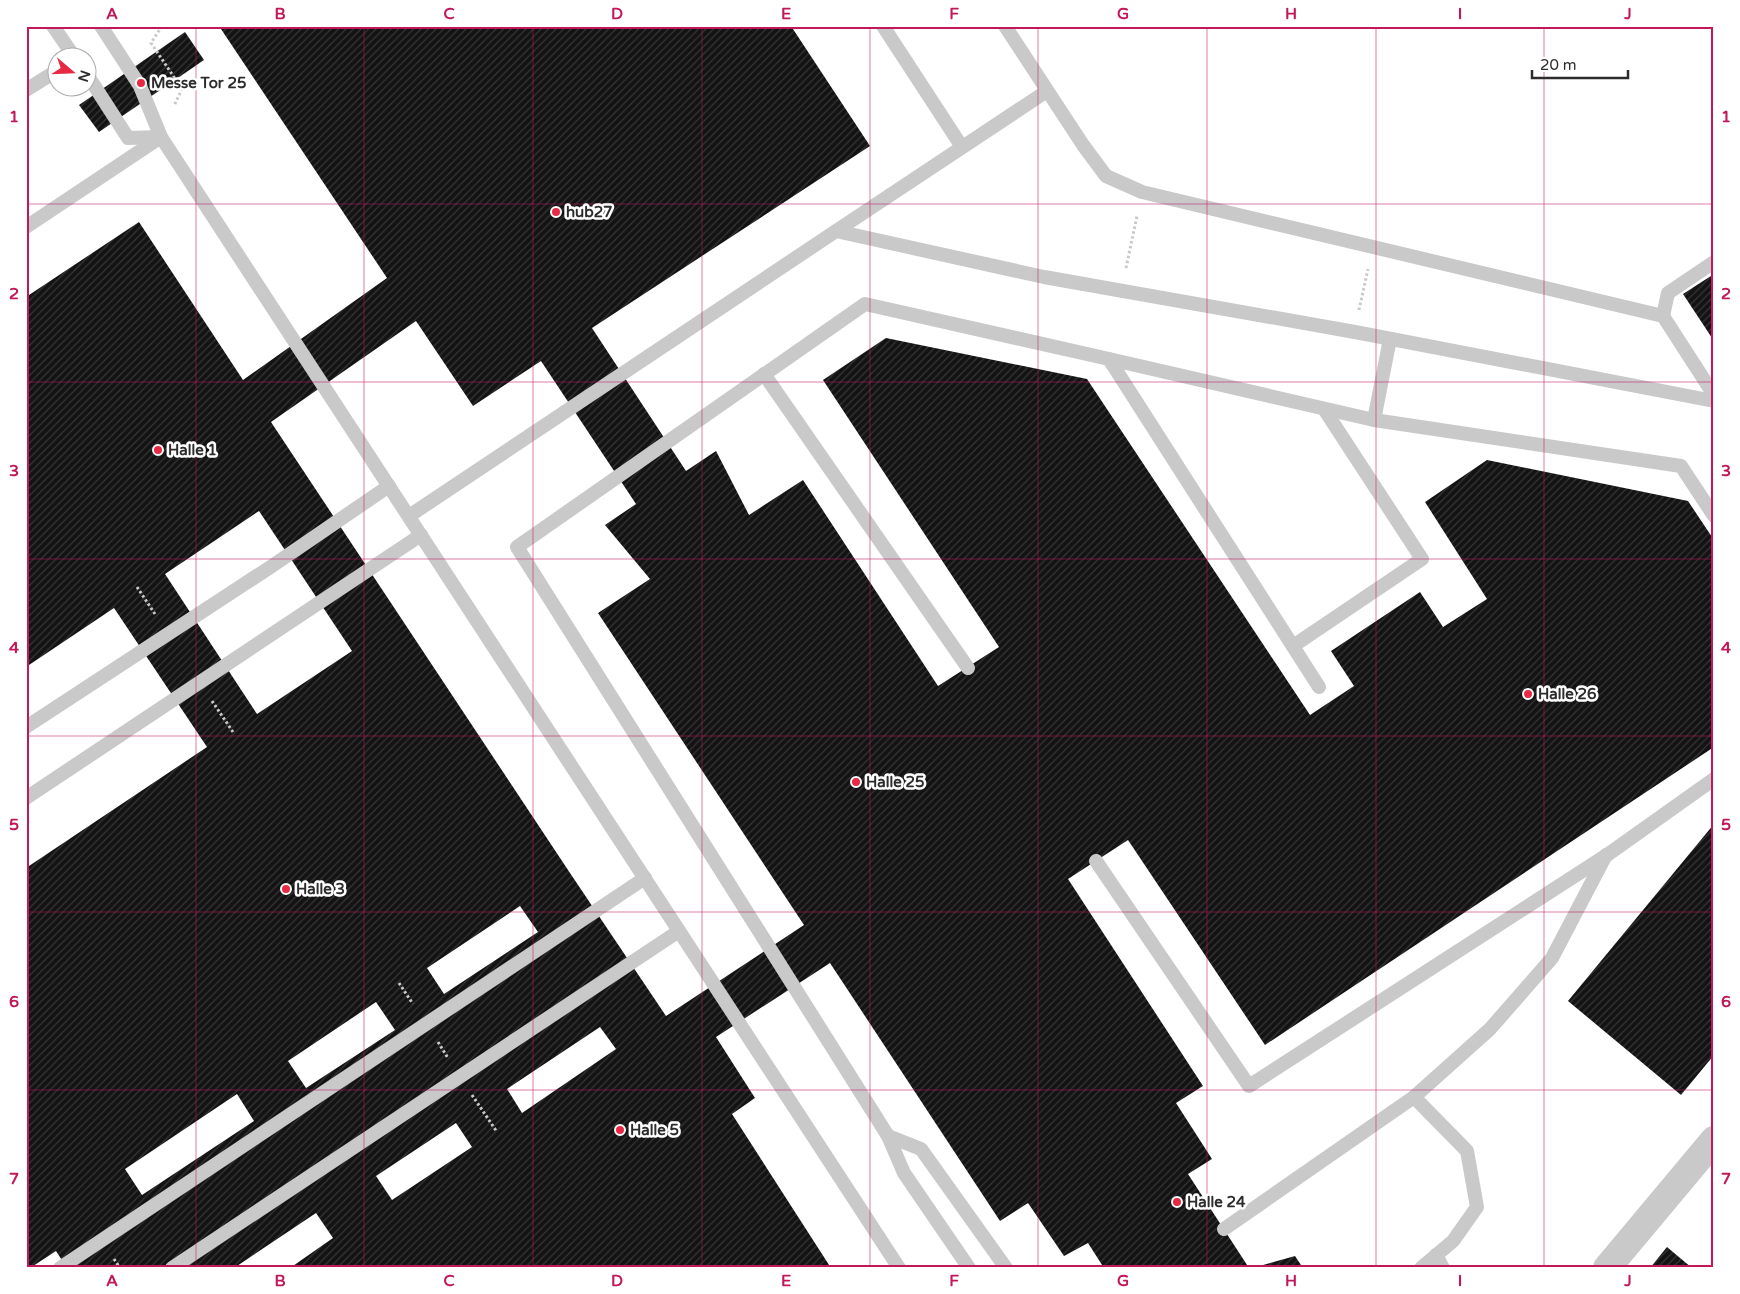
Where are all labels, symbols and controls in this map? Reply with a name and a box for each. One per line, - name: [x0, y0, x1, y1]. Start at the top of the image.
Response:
- text: A: [106, 4, 118, 24]
- text: B: [274, 4, 286, 24]
- text: C: [443, 4, 455, 24]
- text: D: [611, 4, 623, 24]
- text: E: [781, 4, 791, 24]
- text: F: [949, 4, 959, 24]
- text: G: [1117, 4, 1129, 24]
- text: H: [1285, 4, 1297, 24]
- text: I: [1458, 4, 1462, 24]
- text: J: [1623, 4, 1632, 24]
- north arrow: [48, 48, 98, 98]
- scale bar: [1532, 48, 1629, 80]
- text: 20 m: [1540, 56, 1577, 74]
- text: N: [74, 68, 94, 84]
- place label: Messe Tor 25: [151, 74, 246, 92]
- marker: Messe Tor 25: [135, 77, 147, 89]
- text: 1: [9, 107, 19, 127]
- text: 1: [1721, 107, 1731, 127]
- place label: hub27: [566, 203, 613, 221]
- marker: hub27: [550, 206, 562, 218]
- text: 2: [9, 284, 19, 304]
- text: 2: [1721, 284, 1731, 304]
- place label: Halle 1: [168, 441, 217, 459]
- marker: Halle 1: [152, 444, 164, 456]
- text: 3: [9, 461, 19, 481]
- text: 3: [1721, 461, 1731, 481]
- text: 4: [9, 638, 19, 658]
- text: 4: [1721, 638, 1731, 658]
- place label: Halle 26: [1538, 685, 1596, 703]
- marker: Halle 26: [1522, 688, 1534, 700]
- place label: Halle 25: [866, 773, 924, 791]
- marker: Halle 25: [850, 776, 862, 788]
- text: 5: [9, 815, 19, 835]
- text: 5: [1721, 815, 1731, 835]
- place label: Halle 3: [296, 880, 345, 898]
- marker: Halle 3: [280, 883, 292, 895]
- text: 6: [9, 992, 19, 1012]
- text: 6: [1721, 992, 1731, 1012]
- place label: Halle 5: [630, 1121, 679, 1139]
- marker: Halle 5: [614, 1124, 626, 1136]
- text: 7: [9, 1169, 19, 1189]
- text: 7: [1721, 1169, 1731, 1189]
- place label: Halle 24: [1187, 1193, 1246, 1211]
- marker: Halle 24: [1171, 1196, 1183, 1208]
- text: A: [106, 1271, 118, 1291]
- text: B: [274, 1271, 286, 1291]
- text: C: [443, 1271, 455, 1291]
- text: D: [611, 1271, 623, 1291]
- text: E: [781, 1271, 791, 1291]
- text: F: [949, 1271, 959, 1291]
- text: G: [1117, 1271, 1129, 1291]
- text: H: [1285, 1271, 1297, 1291]
- text: I: [1458, 1271, 1462, 1291]
- text: J: [1623, 1271, 1632, 1291]

